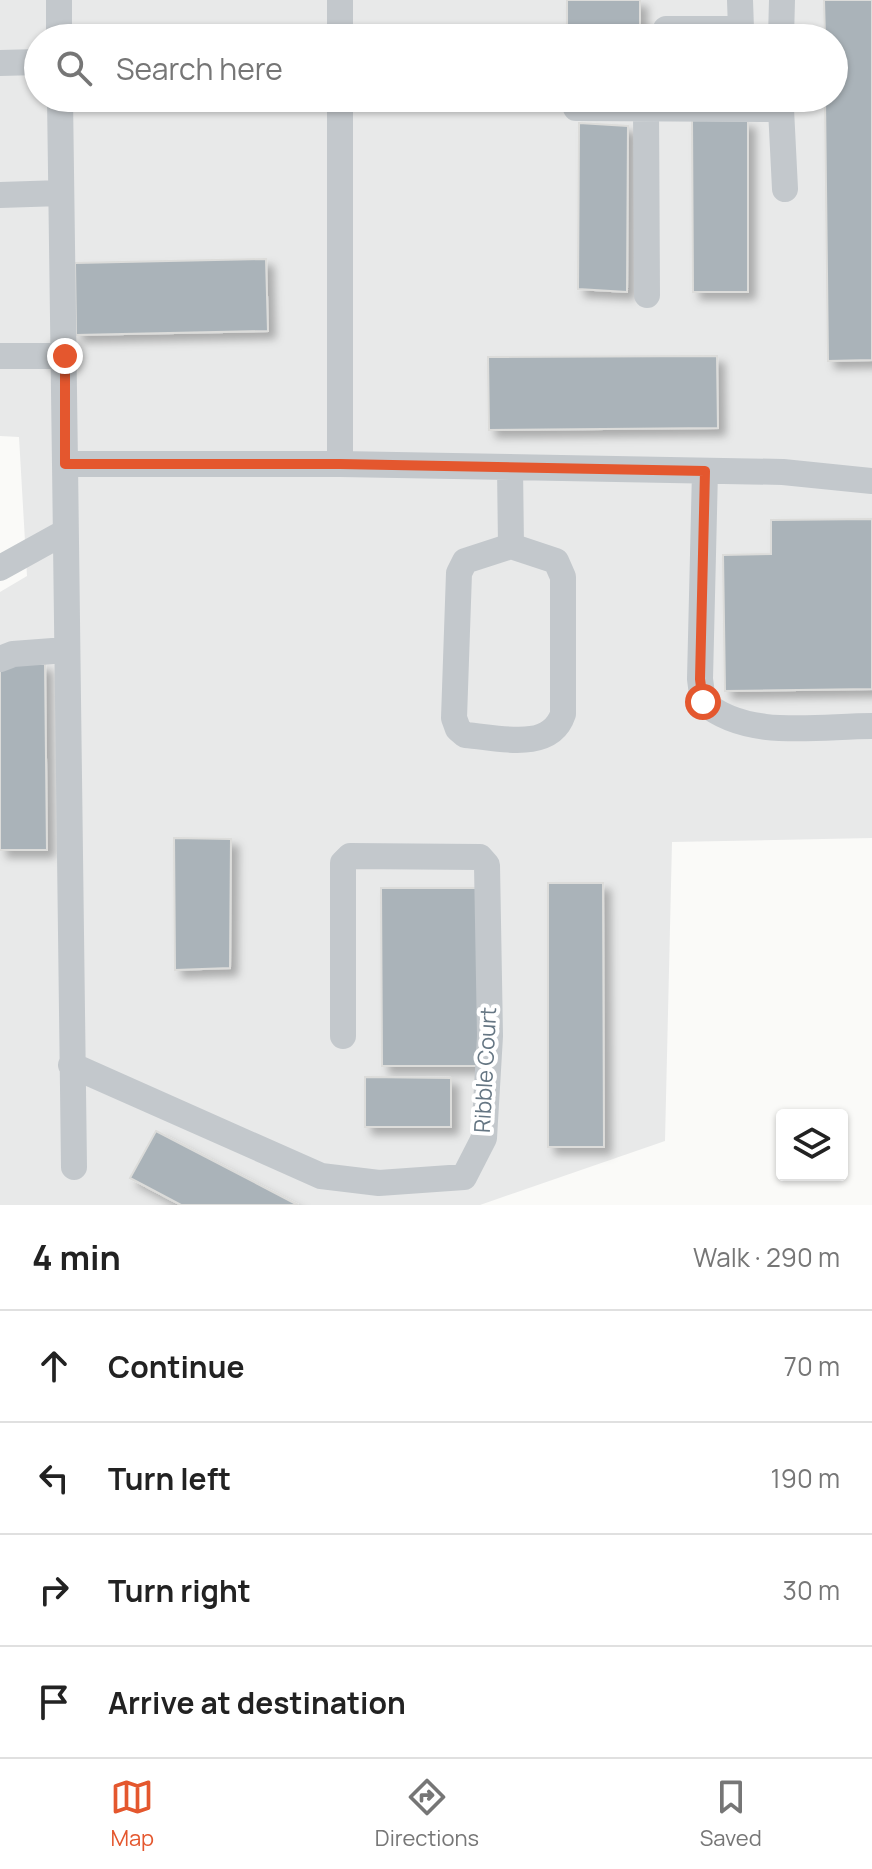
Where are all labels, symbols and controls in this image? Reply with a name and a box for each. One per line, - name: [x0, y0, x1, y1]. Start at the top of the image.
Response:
- search box: [24, 24, 848, 112]
- icon: search: [52, 46, 96, 90]
- text: Search here: [116, 48, 283, 89]
- route end: [47, 338, 83, 374]
- route start: [685, 684, 721, 720]
- street label: Ribble Court: [467, 1006, 503, 1134]
- map controls: [776, 1109, 848, 1181]
- button: layers: [776, 1109, 848, 1181]
- text: 4 min: [32, 1234, 121, 1280]
- text: Walk · 290 m: [693, 1239, 840, 1275]
- icon: ahead: [32, 1344, 76, 1388]
- text: Continue: [108, 1346, 244, 1387]
- text: 70 m: [784, 1348, 840, 1384]
- icon: left: [32, 1456, 76, 1500]
- text: Turn left: [108, 1458, 231, 1499]
- text: 190 m: [771, 1460, 840, 1496]
- icon: right: [32, 1568, 76, 1612]
- text: Turn right: [108, 1570, 251, 1611]
- text: 30 m: [783, 1572, 840, 1608]
- icon: arrive: [32, 1680, 76, 1724]
- text: Arrive at destination: [108, 1682, 406, 1723]
- tab: Map: [110, 1775, 154, 1853]
- tab: Directions: [375, 1775, 479, 1853]
- tab: Saved: [700, 1775, 762, 1853]

